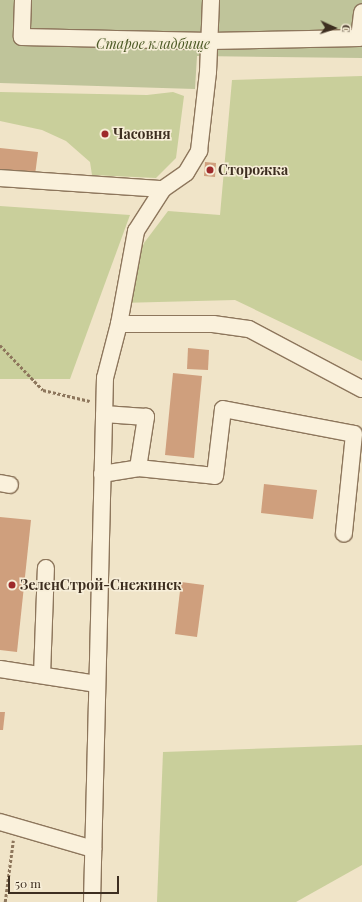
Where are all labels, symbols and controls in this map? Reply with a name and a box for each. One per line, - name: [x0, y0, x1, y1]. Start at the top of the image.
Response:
- north arrow: [314, 8, 354, 48]
- text: С: [339, 24, 354, 33]
- park label: Старое кладбище: [96, 36, 210, 52]
- place label: Часовня: [113, 126, 171, 142]
- marker: Часовня: [100, 129, 110, 139]
- place label: Сторожка: [218, 162, 288, 178]
- marker: Сторожка: [205, 165, 215, 175]
- place label: ЗеленСтрой-Снежинск: [20, 577, 182, 593]
- marker: ЗеленСтрой-Снежинск: [7, 580, 17, 590]
- scale bar: [10, 868, 121, 894]
- text: 50 m: [15, 875, 41, 891]

